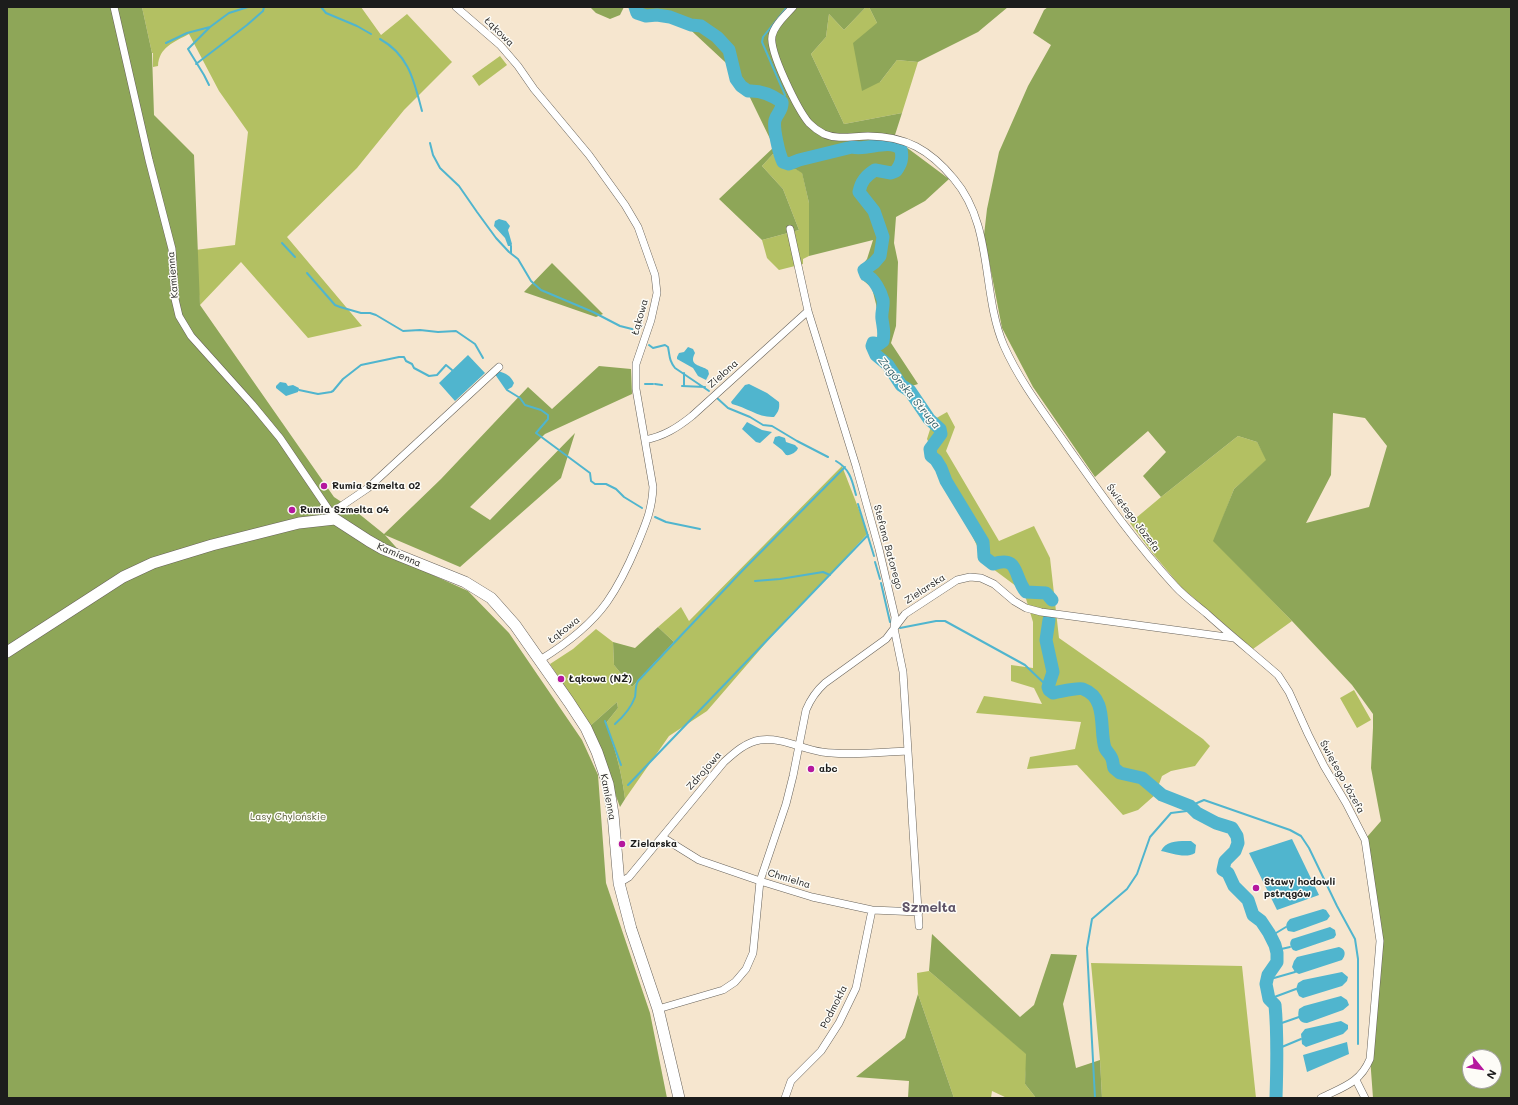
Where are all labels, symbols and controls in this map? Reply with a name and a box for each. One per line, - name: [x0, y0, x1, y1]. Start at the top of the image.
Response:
- street label: Łąkowa: [482, 15, 516, 49]
- street label: Kamienna: [165, 251, 181, 299]
- street label: Łąkowa: [629, 298, 651, 336]
- water label: Zagórska Struga: [875, 354, 943, 432]
- street label: Zielona: [706, 357, 740, 391]
- place label: Rumia Szmelta 02: [332, 480, 420, 492]
- marker: Rumia Szmelta 02: [319, 481, 329, 491]
- street label: Świętego Józefa: [1104, 482, 1162, 554]
- street label: Stefana Batorego: [871, 503, 905, 591]
- place label: Rumia Szmelta 04: [300, 504, 389, 516]
- marker: Rumia Szmelta 04: [287, 505, 297, 515]
- street label: Kamienna: [375, 540, 423, 570]
- street label: Zielarska: [902, 571, 948, 607]
- street label: Łąkowa: [546, 614, 582, 646]
- place label: Łąkowa (NŻ): [569, 673, 632, 685]
- marker: Łąkowa (NŻ): [556, 674, 566, 684]
- street label: Świętego Józefa: [1317, 738, 1367, 816]
- street label: Zdrojowa: [684, 749, 724, 793]
- place label: abc: [819, 763, 837, 775]
- marker: abc: [806, 764, 816, 774]
- street label: Kamienna: [598, 773, 618, 821]
- park label: Lasy Chylońskie: [250, 811, 326, 823]
- place label: Zielarska: [630, 838, 677, 850]
- marker: Zielarska: [617, 839, 627, 849]
- street label: Chmielna: [766, 867, 812, 891]
- place label: Stawy hodowli pstrągów: [1264, 876, 1336, 900]
- marker: Stawy hodowli pstrągów: [1251, 883, 1261, 893]
- district label: Szmelta: [902, 900, 956, 916]
- street label: Podmokła: [818, 983, 850, 1031]
- north arrow: [1462, 1049, 1502, 1089]
- text: N: [1483, 1067, 1501, 1082]

